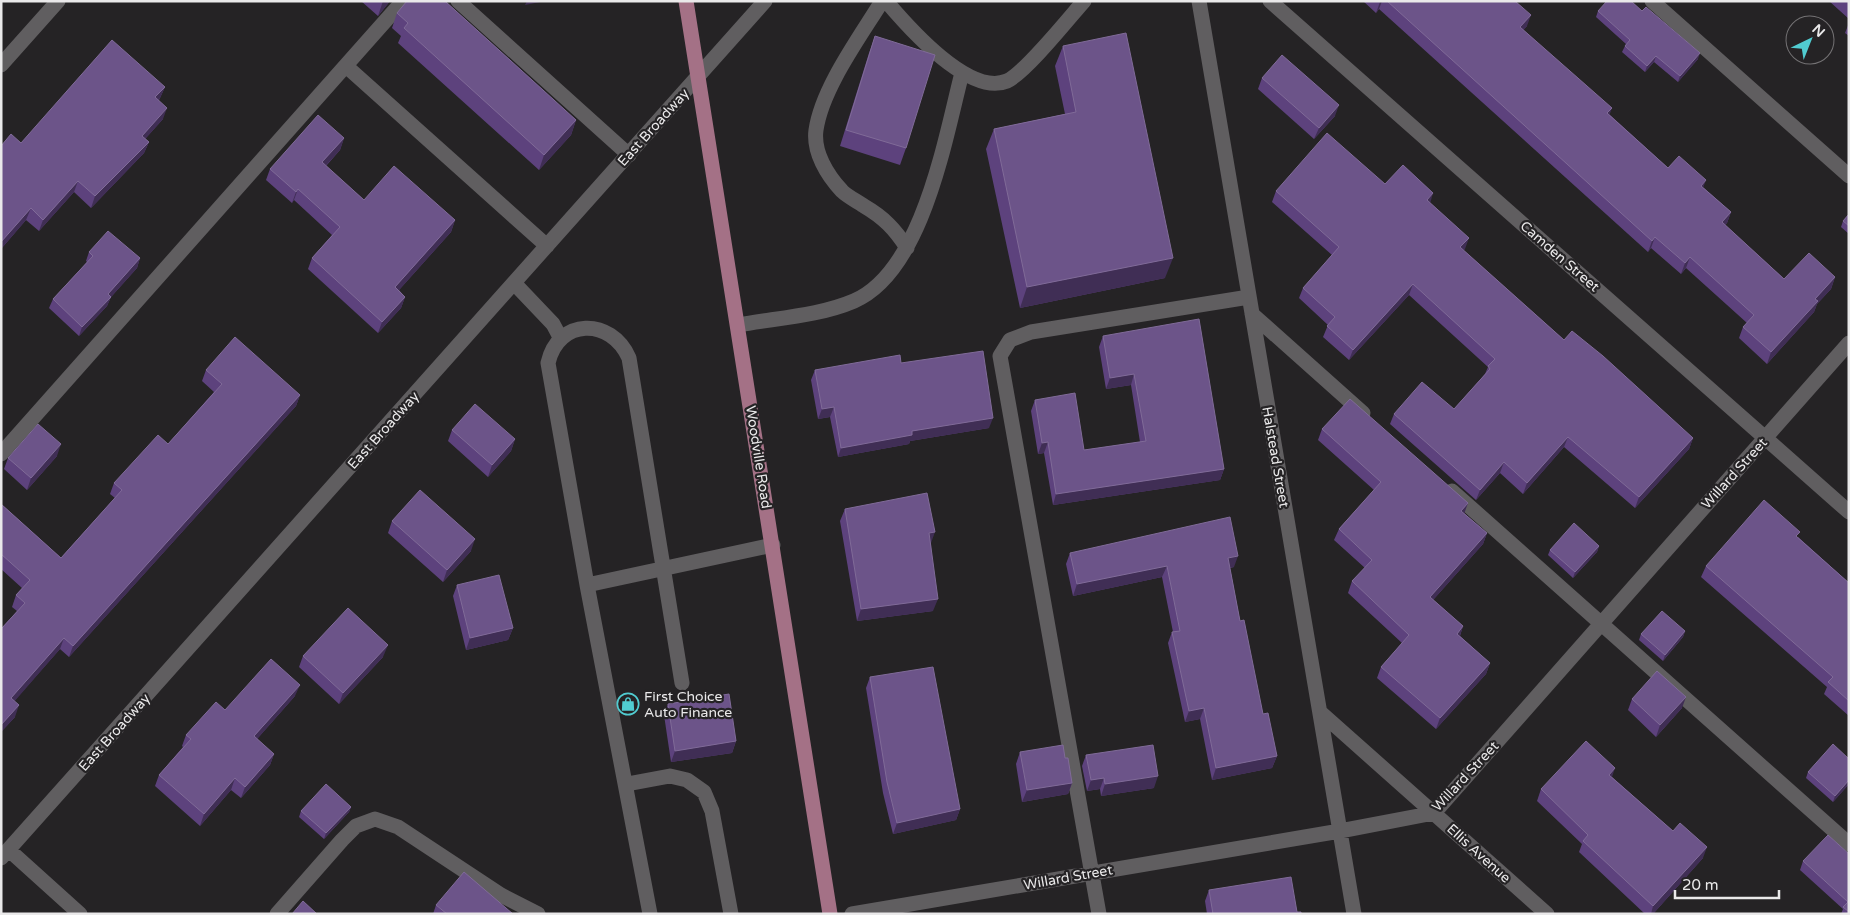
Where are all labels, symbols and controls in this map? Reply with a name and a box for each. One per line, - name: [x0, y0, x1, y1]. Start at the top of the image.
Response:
- north arrow: [1785, 15, 1835, 65]
- text: N: [1809, 21, 1828, 41]
- street label: East Broadway: [614, 85, 693, 170]
- street label: Camden Street: [1517, 217, 1603, 296]
- street label: East Broadway: [344, 388, 423, 473]
- street label: Woodville Road: [742, 404, 775, 510]
- street label: Halstead Street: [1258, 405, 1293, 509]
- street label: Willard Street: [1698, 434, 1771, 512]
- place label: First Choice Auto Finance: [644, 688, 732, 721]
- street label: East Broadway: [75, 690, 154, 775]
- shop icon: First Choice Auto Finance: [616, 692, 640, 716]
- street label: Willard Street: [1428, 737, 1503, 815]
- street label: Ellis Avenue: [1443, 820, 1514, 886]
- street label: Willard Street: [1022, 861, 1115, 894]
- scale bar: [1675, 868, 1779, 900]
- text: 20 m: [1682, 876, 1719, 894]

